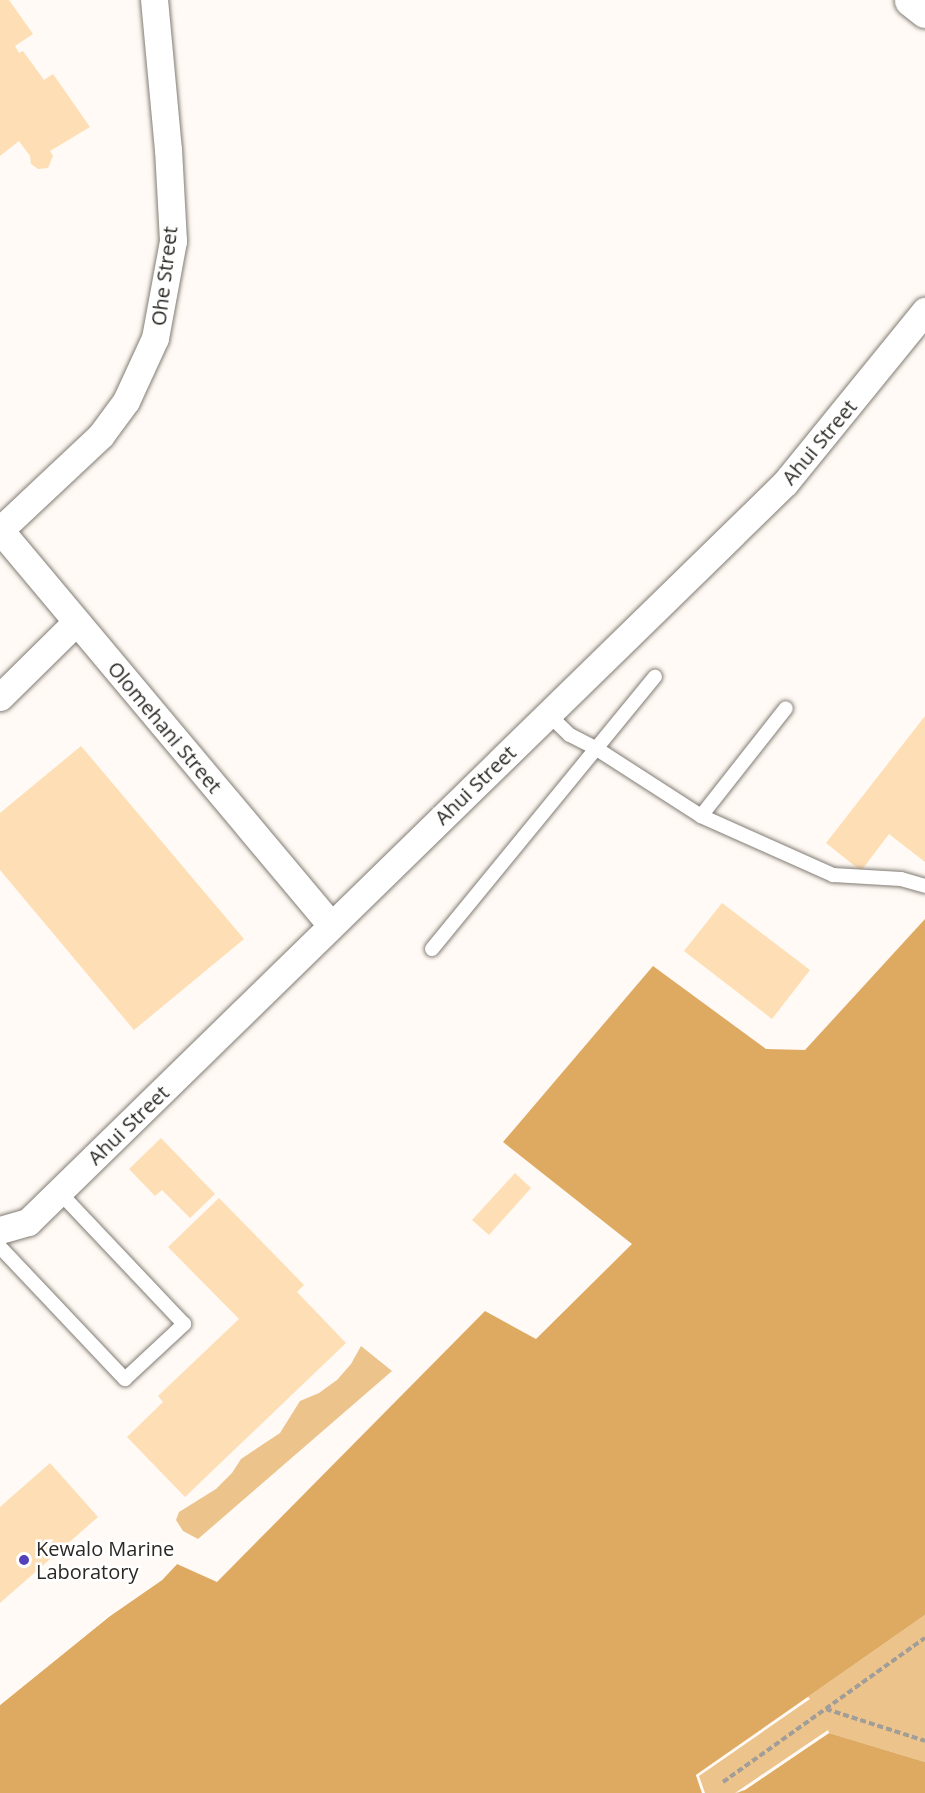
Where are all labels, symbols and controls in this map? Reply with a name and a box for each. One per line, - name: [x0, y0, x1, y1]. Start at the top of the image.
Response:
- street label: Ohe Street: [146, 225, 182, 327]
- street label: Ahui Street: [777, 395, 861, 489]
- street label: Olomehani Street: [103, 656, 227, 798]
- street label: Ahui Street: [430, 740, 520, 830]
- street label: Ahui Street: [83, 1080, 173, 1170]
- place label: Kewalo Marine Laboratory: [36, 1536, 174, 1583]
- marker: Kewalo Marine Laboratory: [17, 1553, 31, 1567]

